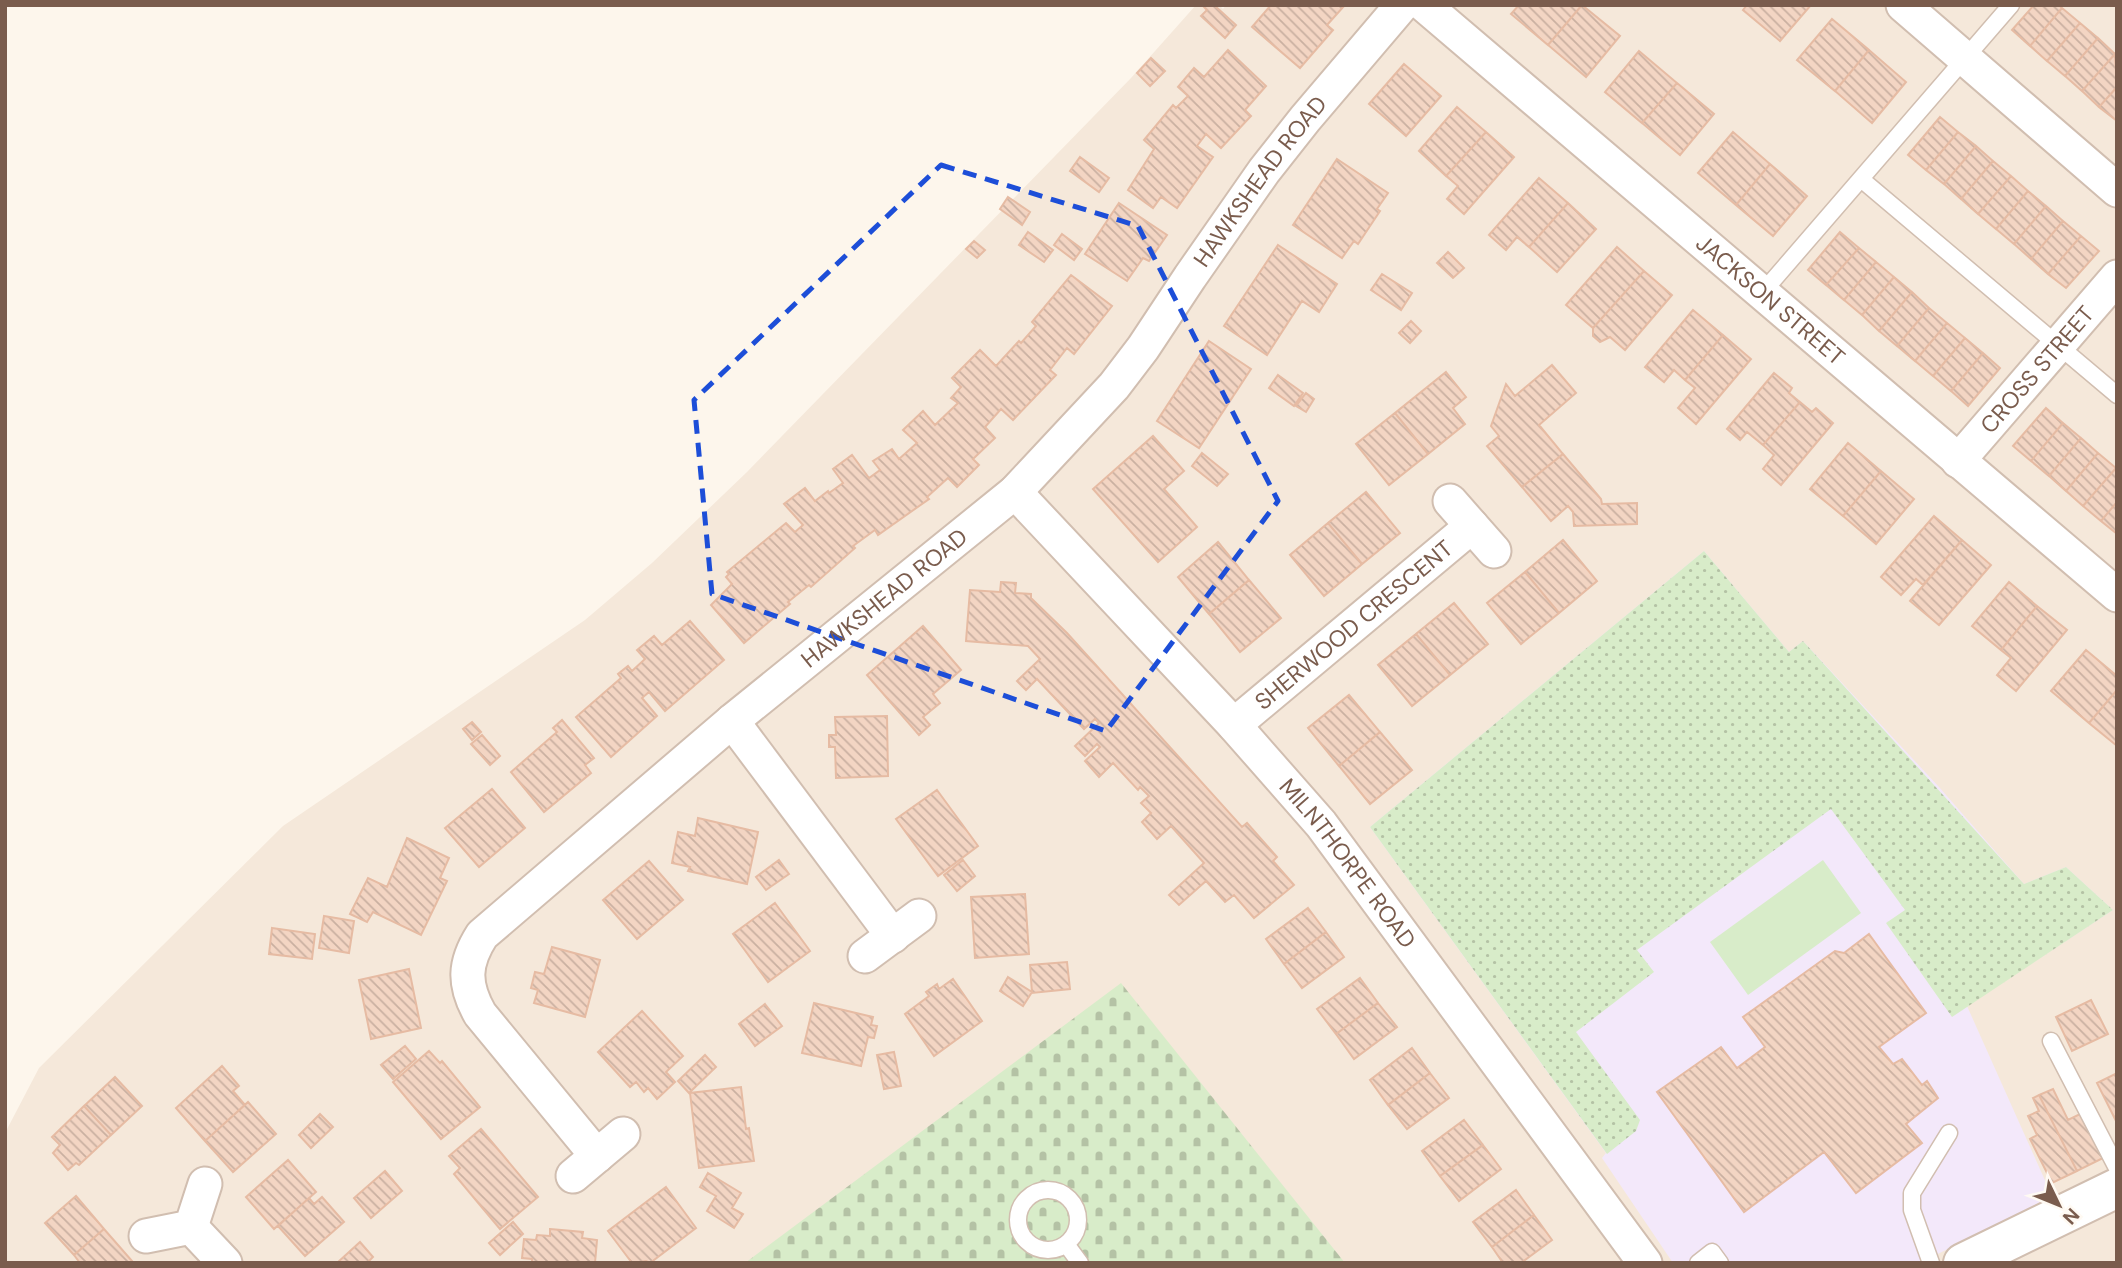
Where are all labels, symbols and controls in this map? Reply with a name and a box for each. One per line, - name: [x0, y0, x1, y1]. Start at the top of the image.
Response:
- street label: HAWKSHEAD ROAD: [1187, 89, 1333, 273]
- street label: JACKSON STREET: [1690, 228, 1851, 372]
- street label: CROSS STREET: [1974, 299, 2101, 439]
- street label: HAWKSHEAD ROAD: [795, 522, 973, 674]
- street label: SHERWOOD CRESCENT: [1248, 533, 1459, 716]
- street label: MILNTHORPE ROAD: [1273, 772, 1423, 954]
- north arrow: [2024, 1170, 2094, 1240]
- text: N: [2057, 1203, 2085, 1230]

